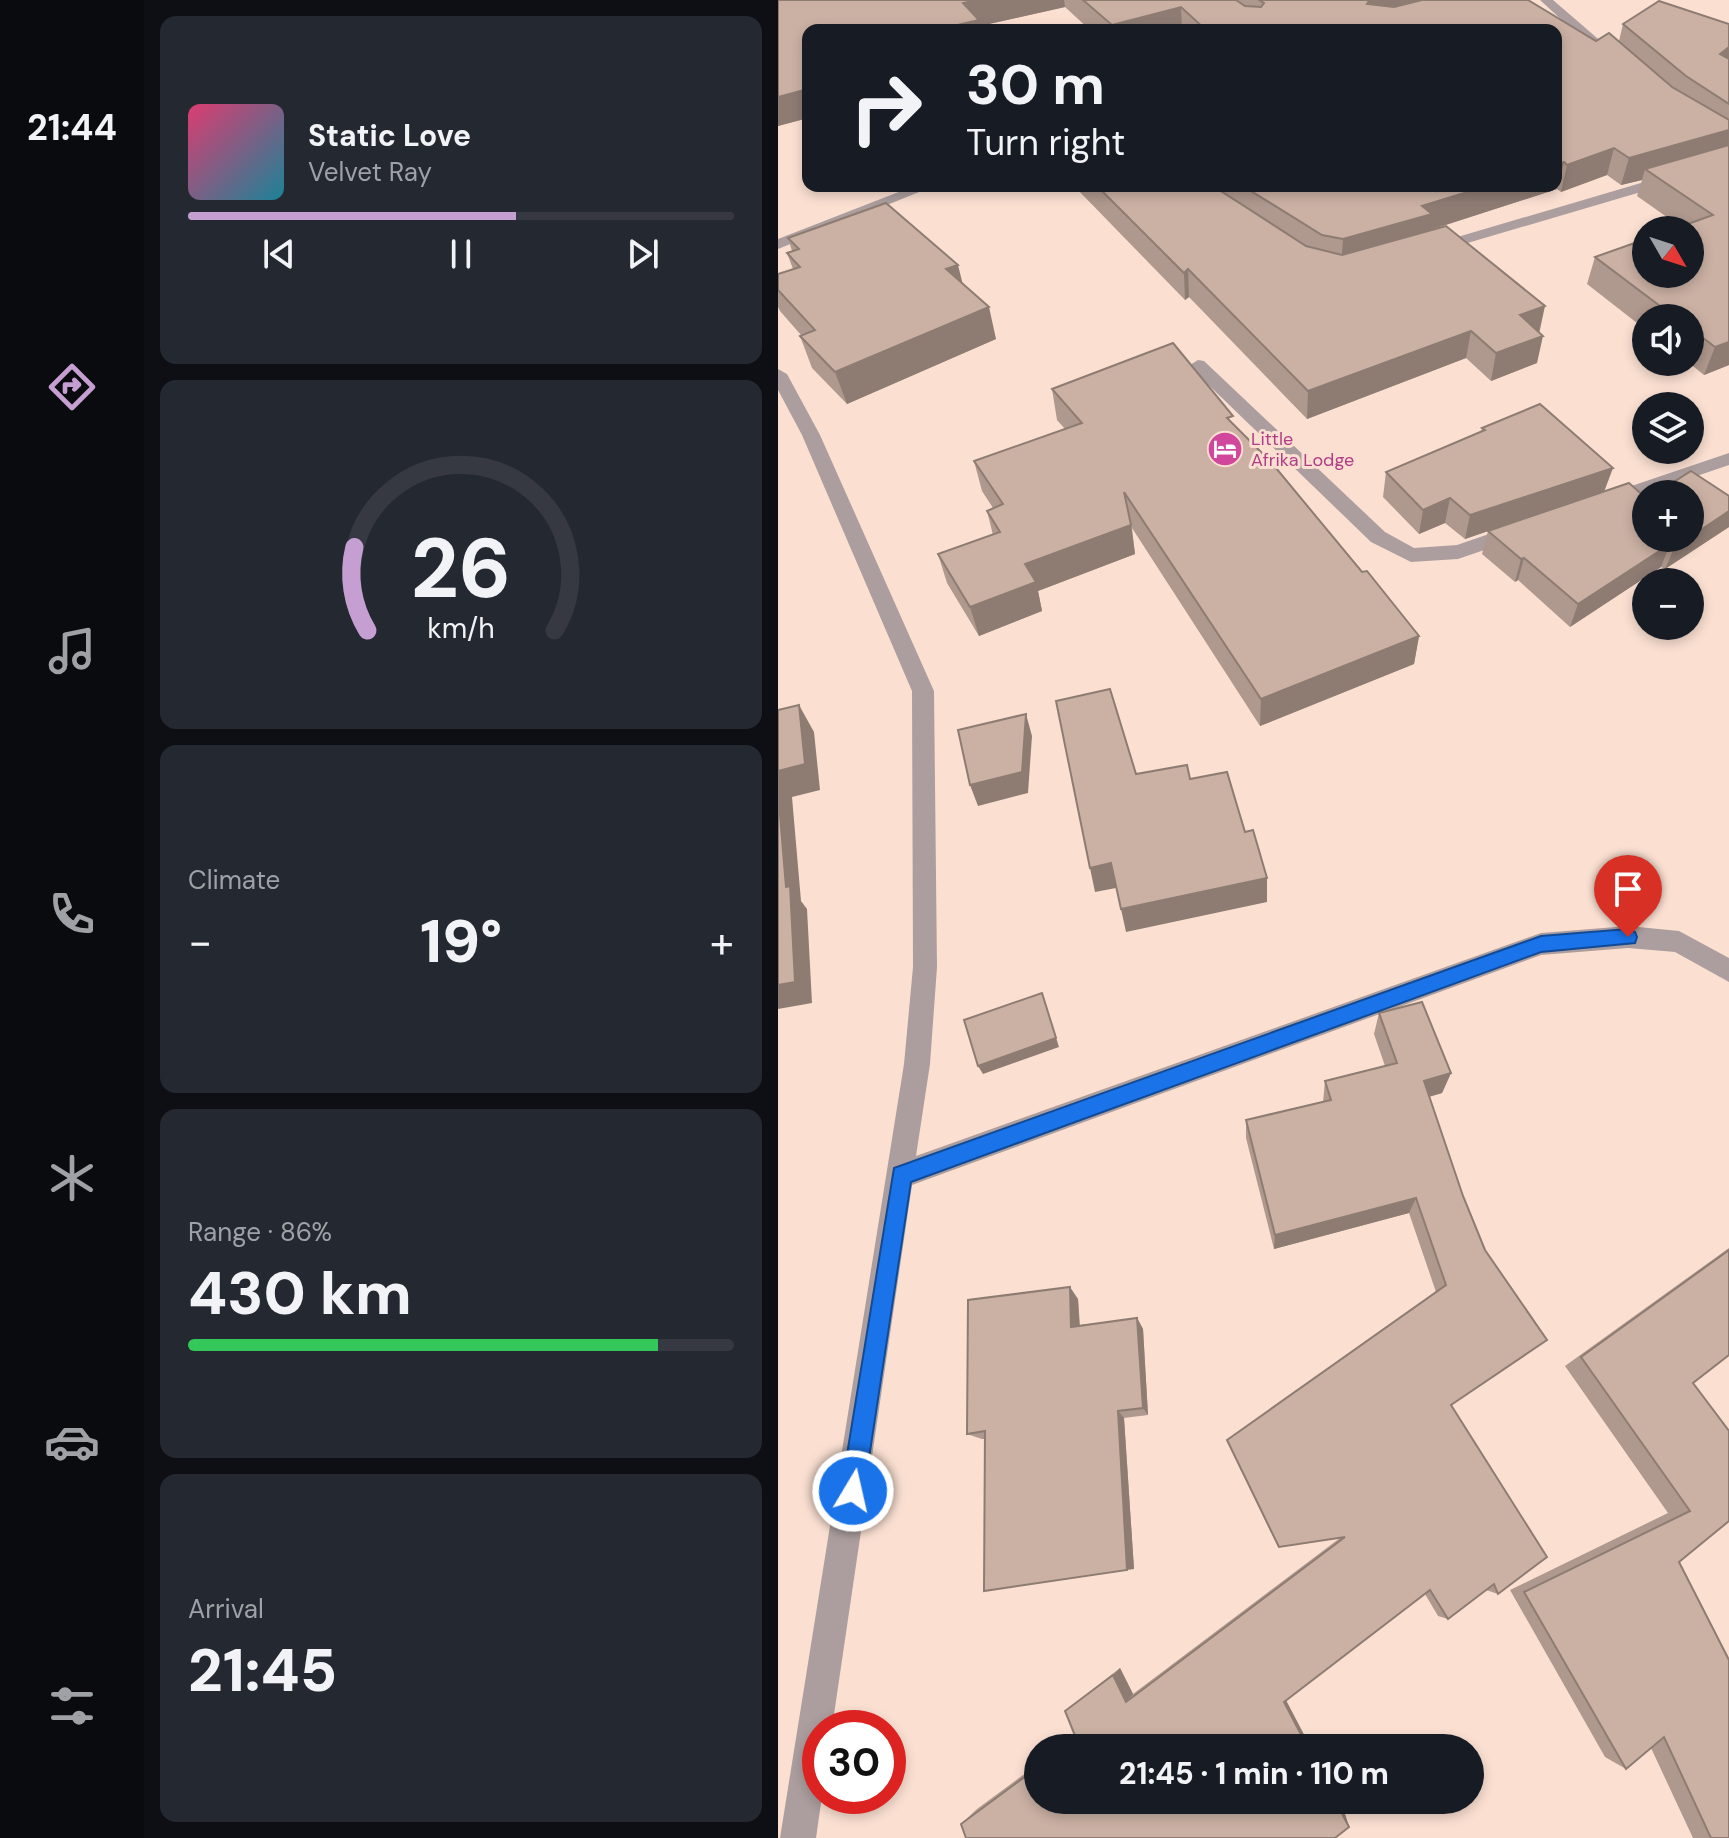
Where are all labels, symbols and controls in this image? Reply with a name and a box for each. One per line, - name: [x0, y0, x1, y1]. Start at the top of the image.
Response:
- text: 30 m: [966, 48, 1105, 121]
- icon: right: [834, 56, 938, 160]
- text: 21:44: [27, 104, 117, 151]
- text: Static Love: [308, 116, 471, 155]
- text: Turn right: [966, 119, 1125, 166]
- text: Velvet Ray: [308, 155, 432, 189]
- north arrow: [1632, 216, 1704, 288]
- map controls: [1632, 216, 1704, 640]
- icon: previous: [257, 232, 301, 276]
- icon: pause: [439, 232, 483, 276]
- icon: next: [621, 232, 665, 276]
- button: sound: [1632, 304, 1704, 376]
- icon: directions: [44, 359, 100, 415]
- button: layers: [1632, 392, 1704, 464]
- place label: Little Afrika Lodge: [1251, 427, 1354, 472]
- hotel icon: Little Afrika Lodge: [1206, 430, 1244, 468]
- button: +: [1632, 480, 1704, 552]
- text: 26: [411, 513, 511, 622]
- button: −: [1632, 568, 1704, 640]
- text: km/h: [427, 610, 495, 647]
- icon: music: [44, 623, 100, 679]
- pin: [1594, 855, 1662, 937]
- text: Climate: [188, 863, 280, 897]
- icon: arrive: [1606, 867, 1650, 911]
- icon: phone: [44, 886, 100, 942]
- text: 19°: [420, 902, 502, 981]
- text: −: [188, 913, 212, 971]
- text: +: [710, 913, 734, 971]
- icon: climate: [44, 1150, 100, 1206]
- text: Range · 86%: [188, 1215, 332, 1249]
- text: 430 km: [188, 1254, 412, 1333]
- icon: car: [44, 1414, 100, 1470]
- position arrow: [811, 1449, 895, 1533]
- text: Arrival: [188, 1592, 264, 1626]
- text: 21:45: [188, 1631, 337, 1710]
- icon: filters: [44, 1678, 100, 1734]
- speed limit sign: 30: [802, 1710, 906, 1814]
- text: 21:45 · 1 min · 110 m: [1119, 1754, 1389, 1793]

